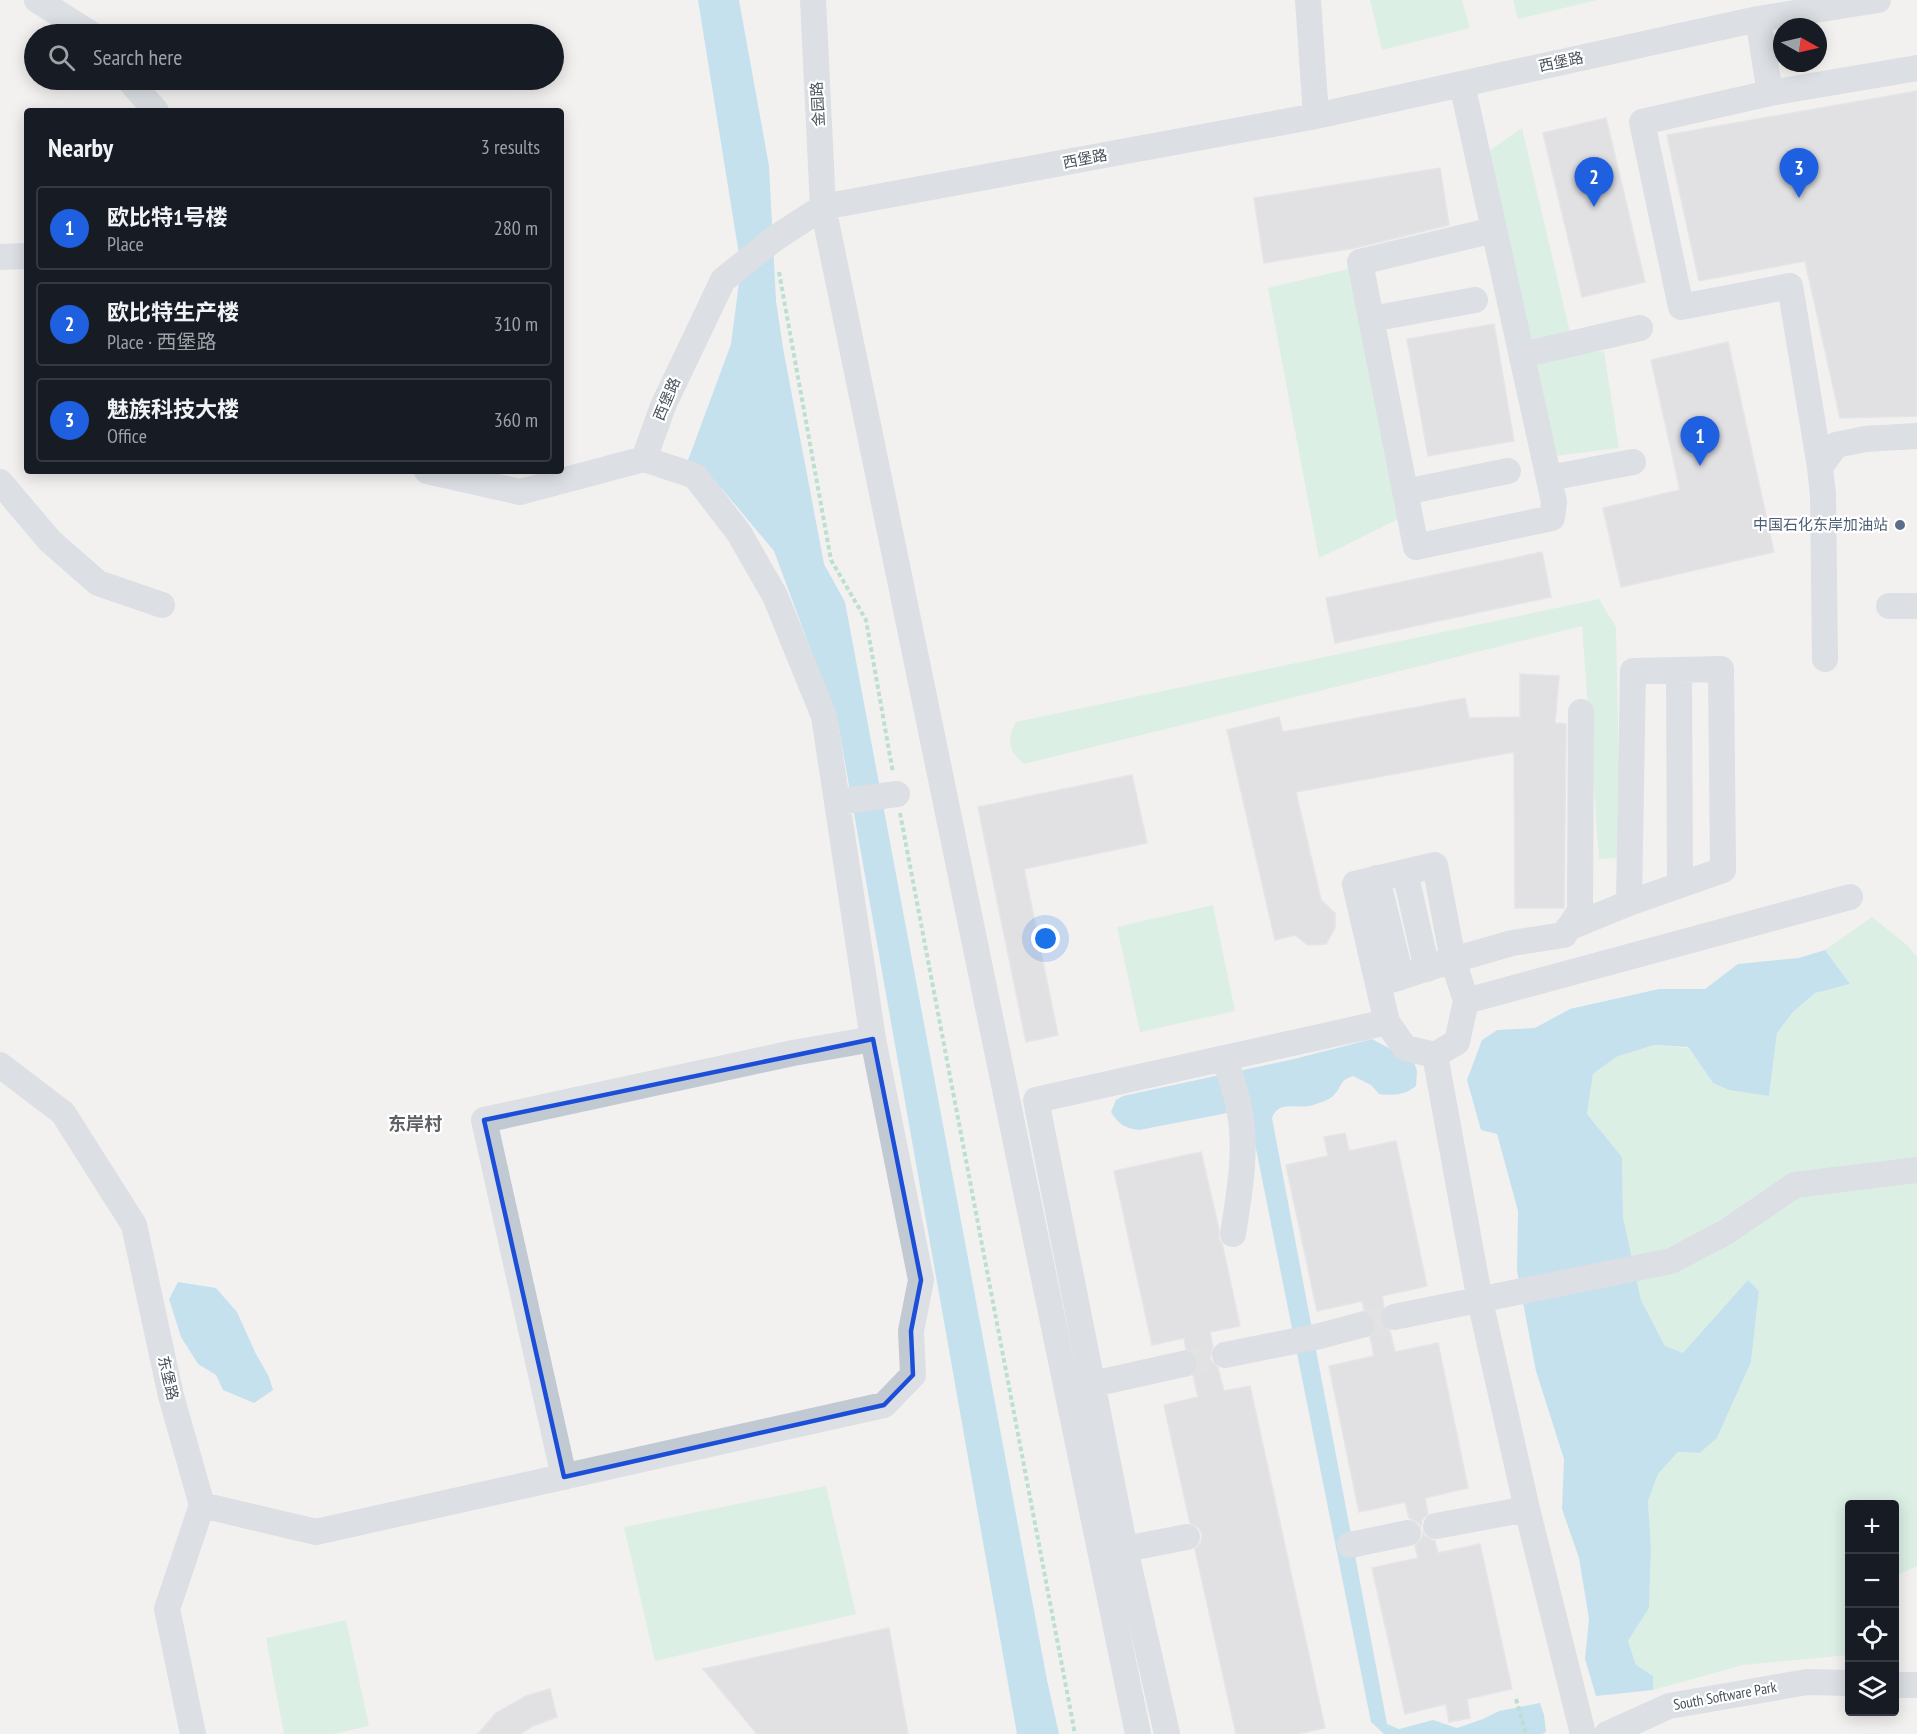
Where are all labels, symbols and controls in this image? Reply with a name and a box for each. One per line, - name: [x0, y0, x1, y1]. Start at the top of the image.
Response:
- north arrow: [1773, 18, 1827, 72]
- search box: [24, 24, 564, 90]
- icon: search: [45, 41, 78, 74]
- text: Search here: [93, 43, 182, 71]
- street label: 西堡路: [1537, 48, 1585, 75]
- street label: 金园路: [807, 81, 828, 127]
- text: Nearby: [48, 131, 113, 164]
- text: 3 results: [481, 134, 540, 160]
- street label: 西堡路: [1061, 145, 1109, 172]
- pin: 3: [1780, 148, 1818, 198]
- pin: 2: [1574, 158, 1614, 207]
- text: 欧比特1号楼: [107, 203, 228, 231]
- text: 1: [65, 215, 74, 241]
- text: 280 m: [494, 215, 538, 241]
- text: Place: [107, 231, 144, 257]
- text: 欧比特生产楼: [107, 298, 239, 326]
- text: 2: [65, 311, 74, 337]
- text: 310 m: [494, 311, 538, 337]
- text: Place · 西堡路: [107, 329, 216, 355]
- street label: 西堡路: [649, 374, 684, 423]
- text: 魅族科技大楼: [107, 395, 239, 423]
- text: 3: [65, 407, 74, 433]
- text: 360 m: [494, 407, 538, 433]
- pin: 1: [1680, 416, 1720, 466]
- text: Office: [107, 423, 147, 449]
- place label: 中国石化东岸加油站: [1753, 515, 1888, 534]
- marker: 中国石化东岸加油站: [1893, 518, 1907, 532]
- your location: [1031, 924, 1060, 953]
- district label: 东岸村: [388, 1112, 442, 1135]
- street label: 东堡路: [154, 1354, 183, 1402]
- map controls: [1845, 1500, 1899, 1716]
- button: +: [1845, 1500, 1899, 1554]
- button: −: [1845, 1554, 1899, 1608]
- button: locate: [1845, 1608, 1899, 1662]
- button: layers: [1845, 1662, 1899, 1716]
- street label: South Software Park: [1672, 1677, 1778, 1714]

